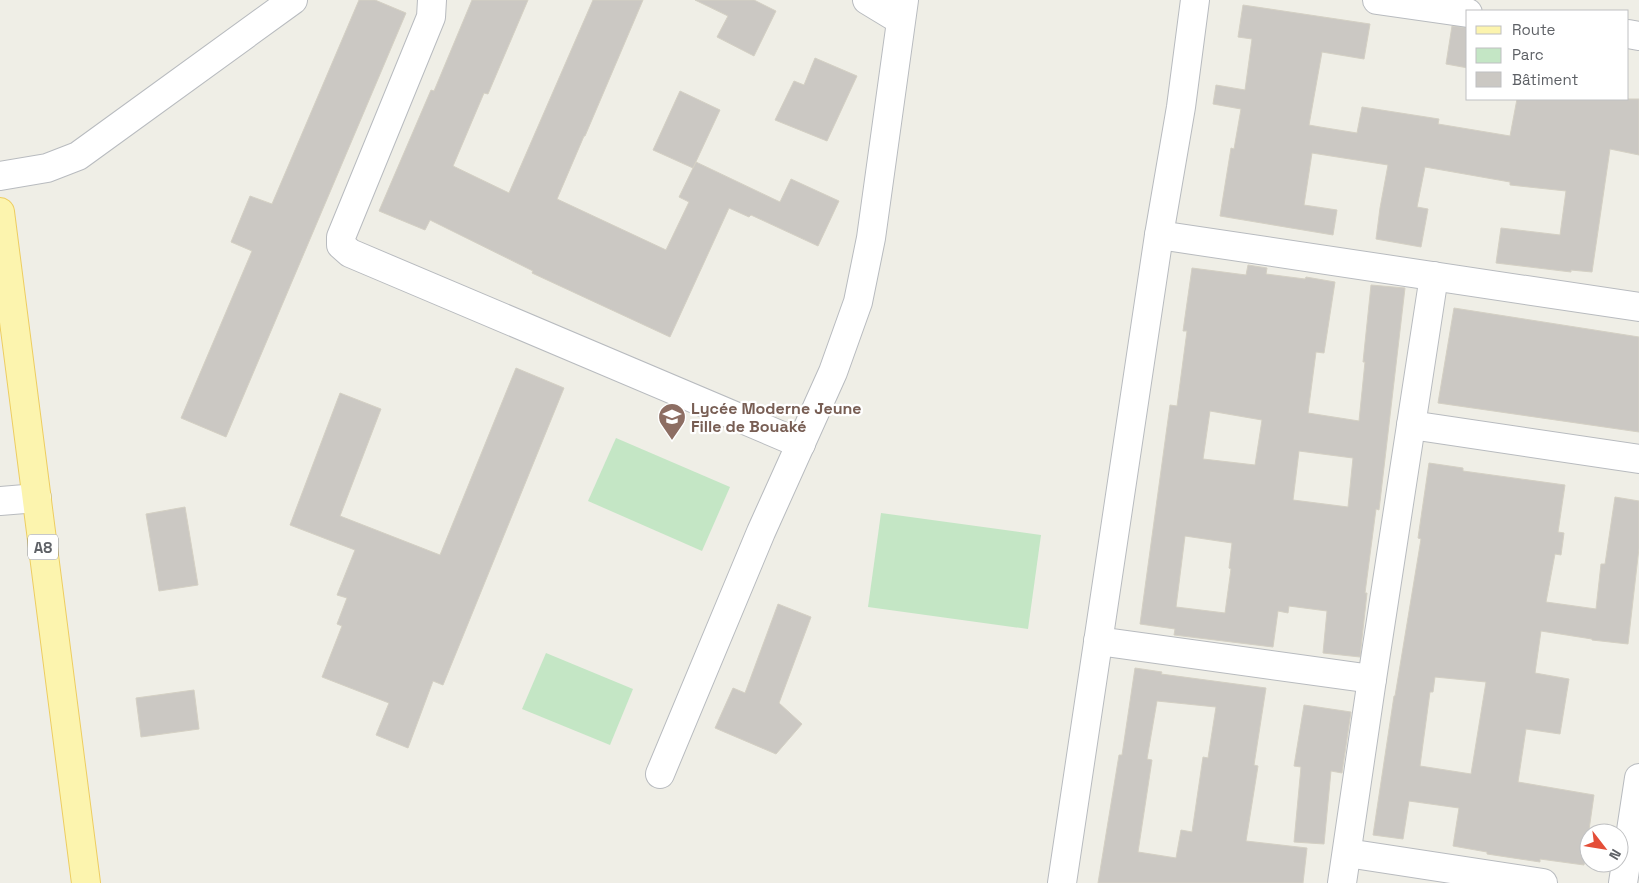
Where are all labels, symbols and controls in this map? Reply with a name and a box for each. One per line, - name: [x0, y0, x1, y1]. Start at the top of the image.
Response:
- legend: [1466, 10, 1629, 100]
- text: Route: [1512, 20, 1556, 39]
- text: Parc: [1512, 45, 1544, 64]
- text: Bâtiment: [1512, 70, 1578, 89]
- place label: Lycée Moderne Jeune Fille de Bouaké: [691, 398, 862, 437]
- school or university icon: Lycée Moderne Jeune Fille de Bouaké: [657, 402, 687, 441]
- road number: A8: [28, 534, 58, 560]
- north arrow: [1579, 823, 1629, 873]
- text: N: [1605, 846, 1625, 863]

